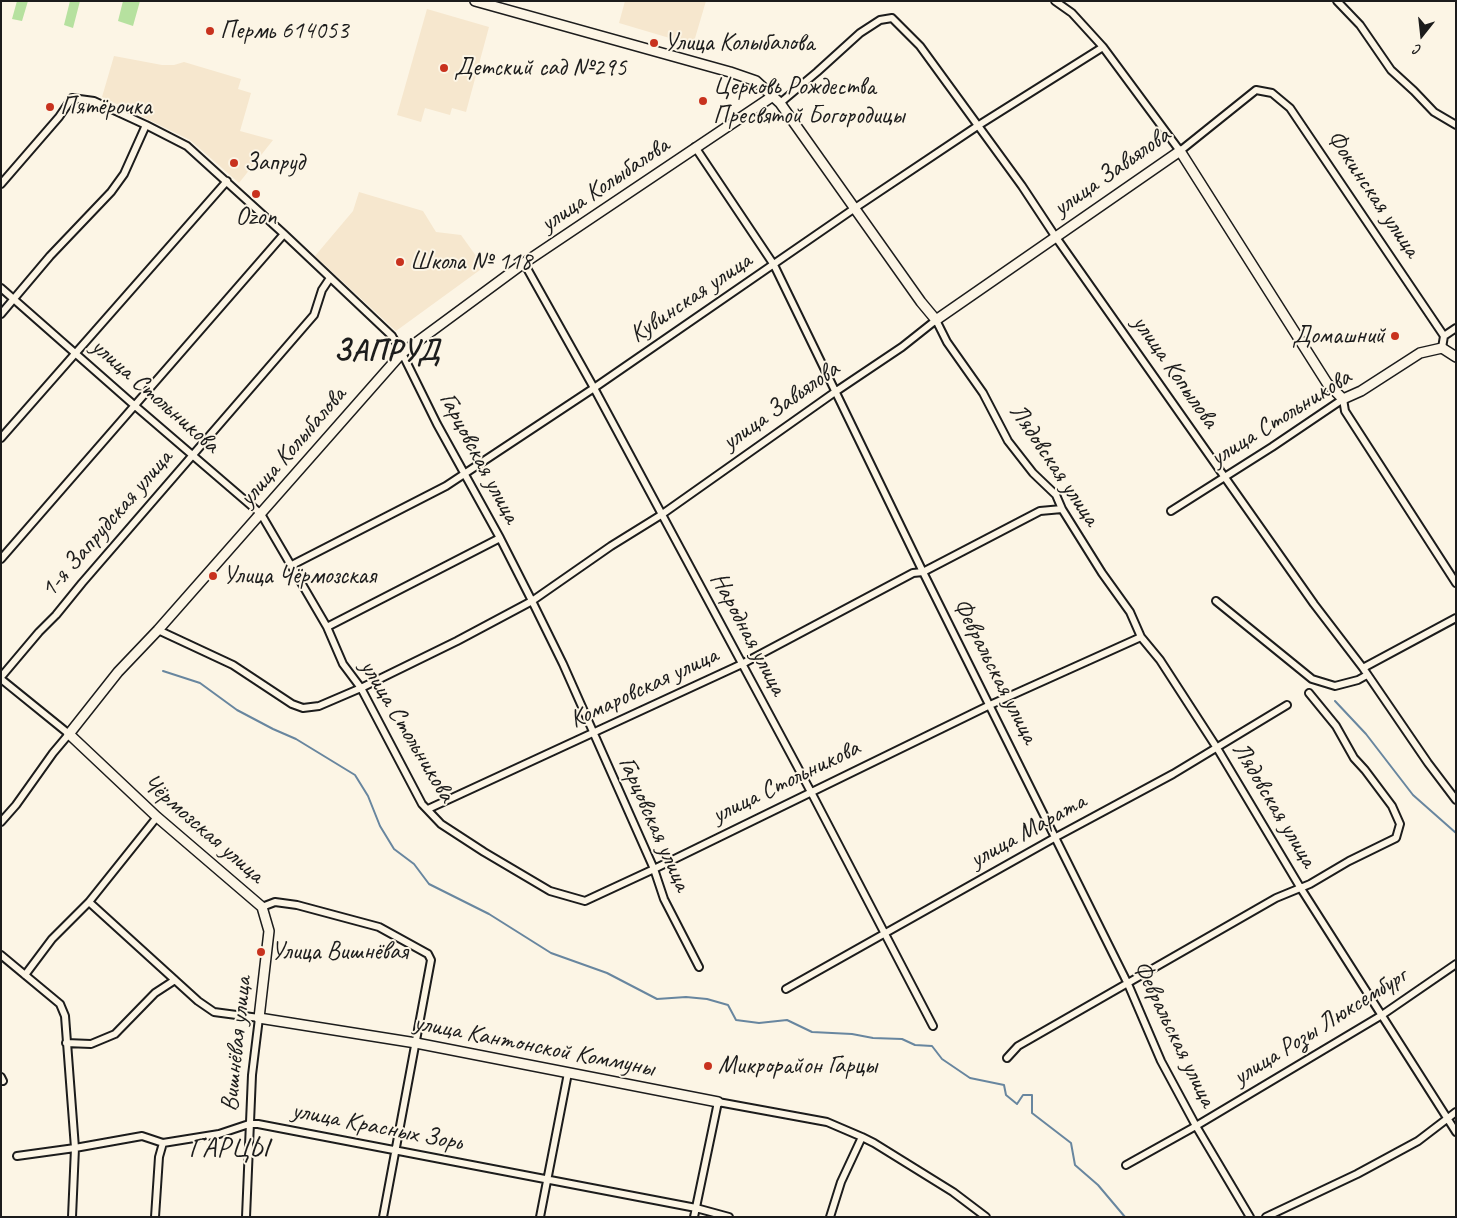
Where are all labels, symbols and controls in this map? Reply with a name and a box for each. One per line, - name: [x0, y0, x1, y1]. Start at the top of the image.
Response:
- north arrow: [1397, 10, 1447, 60]
- place label: Пермь 614053: [220, 16, 348, 46]
- marker: Пермь 614053: [204, 25, 216, 37]
- place label: Улица Колыбалова: [664, 28, 814, 58]
- marker: Улица Колыбалова: [648, 37, 660, 49]
- text: С: [1412, 41, 1423, 59]
- place label: Детский сад №295: [454, 53, 627, 83]
- marker: Детский сад №295: [438, 62, 450, 74]
- place label: Церковь Рождества Пресвятой Богородицы: [713, 72, 905, 131]
- place label: Пятёрочка: [60, 92, 152, 122]
- marker: Церковь Рождества Пресвятой Богородицы: [697, 95, 709, 107]
- marker: Пятёрочка: [44, 101, 56, 113]
- street label: улица Завьялова: [1048, 121, 1176, 223]
- street label: Фокинская улица: [1320, 125, 1426, 263]
- street label: улица Колыбалова: [535, 131, 675, 239]
- place label: Запруд: [244, 148, 304, 178]
- marker: Запруд: [228, 157, 240, 169]
- marker: Ozon: [250, 188, 262, 200]
- place label: Ozon: [235, 202, 277, 232]
- street label: Кувинская улица: [624, 246, 758, 350]
- place label: Школа № 118: [410, 247, 532, 277]
- marker: Школа № 118: [394, 256, 406, 268]
- street label: улица Копылова: [1125, 310, 1225, 434]
- place label: Домашний: [1292, 321, 1385, 351]
- marker: Домашний: [1389, 330, 1401, 342]
- street label: улица Стольникова: [85, 332, 225, 460]
- district label: ЗАПРУД: [330, 334, 444, 370]
- street label: улица Завьялова: [717, 355, 845, 457]
- street label: улица Стольникова: [1205, 363, 1357, 473]
- street label: улица Колыбалова: [233, 381, 353, 513]
- street label: Гарцовская улица: [432, 387, 526, 529]
- street label: Лядовская улица: [1002, 398, 1106, 532]
- street label: 1-я Запрудская улица: [35, 444, 179, 604]
- place label: Улица Чёрмозская: [223, 561, 376, 591]
- street label: Народная улица: [703, 567, 793, 701]
- marker: Улица Чёрмозская: [207, 570, 219, 582]
- street label: Февральская улица: [946, 593, 1044, 749]
- street label: Комаровская улица: [565, 641, 723, 735]
- street label: улица Стольникова: [353, 654, 461, 808]
- street label: улица Стольникова: [707, 733, 865, 831]
- street label: Лядовская улица: [1225, 737, 1323, 873]
- street label: Гарцовская улица: [611, 752, 697, 896]
- street label: Чёрмозская улица: [136, 768, 270, 890]
- street label: улица Марата: [965, 787, 1091, 875]
- place label: Улица Вишнёвая: [271, 937, 408, 967]
- marker: Улица Вишнёвая: [255, 946, 267, 958]
- street label: Февральская улица: [1126, 956, 1222, 1112]
- street label: улица Розы Люксембург: [1228, 962, 1412, 1092]
- street label: Вишнёвая улица: [215, 975, 259, 1113]
- street label: улица Кантонской Коммуны: [411, 1008, 657, 1084]
- place label: Микрорайон Гарцы: [718, 1051, 877, 1081]
- marker: Микрорайон Гарцы: [702, 1060, 714, 1072]
- street label: улица Красных Зорь: [289, 1096, 465, 1158]
- district label: ГАРЦЫ: [188, 1133, 270, 1167]

